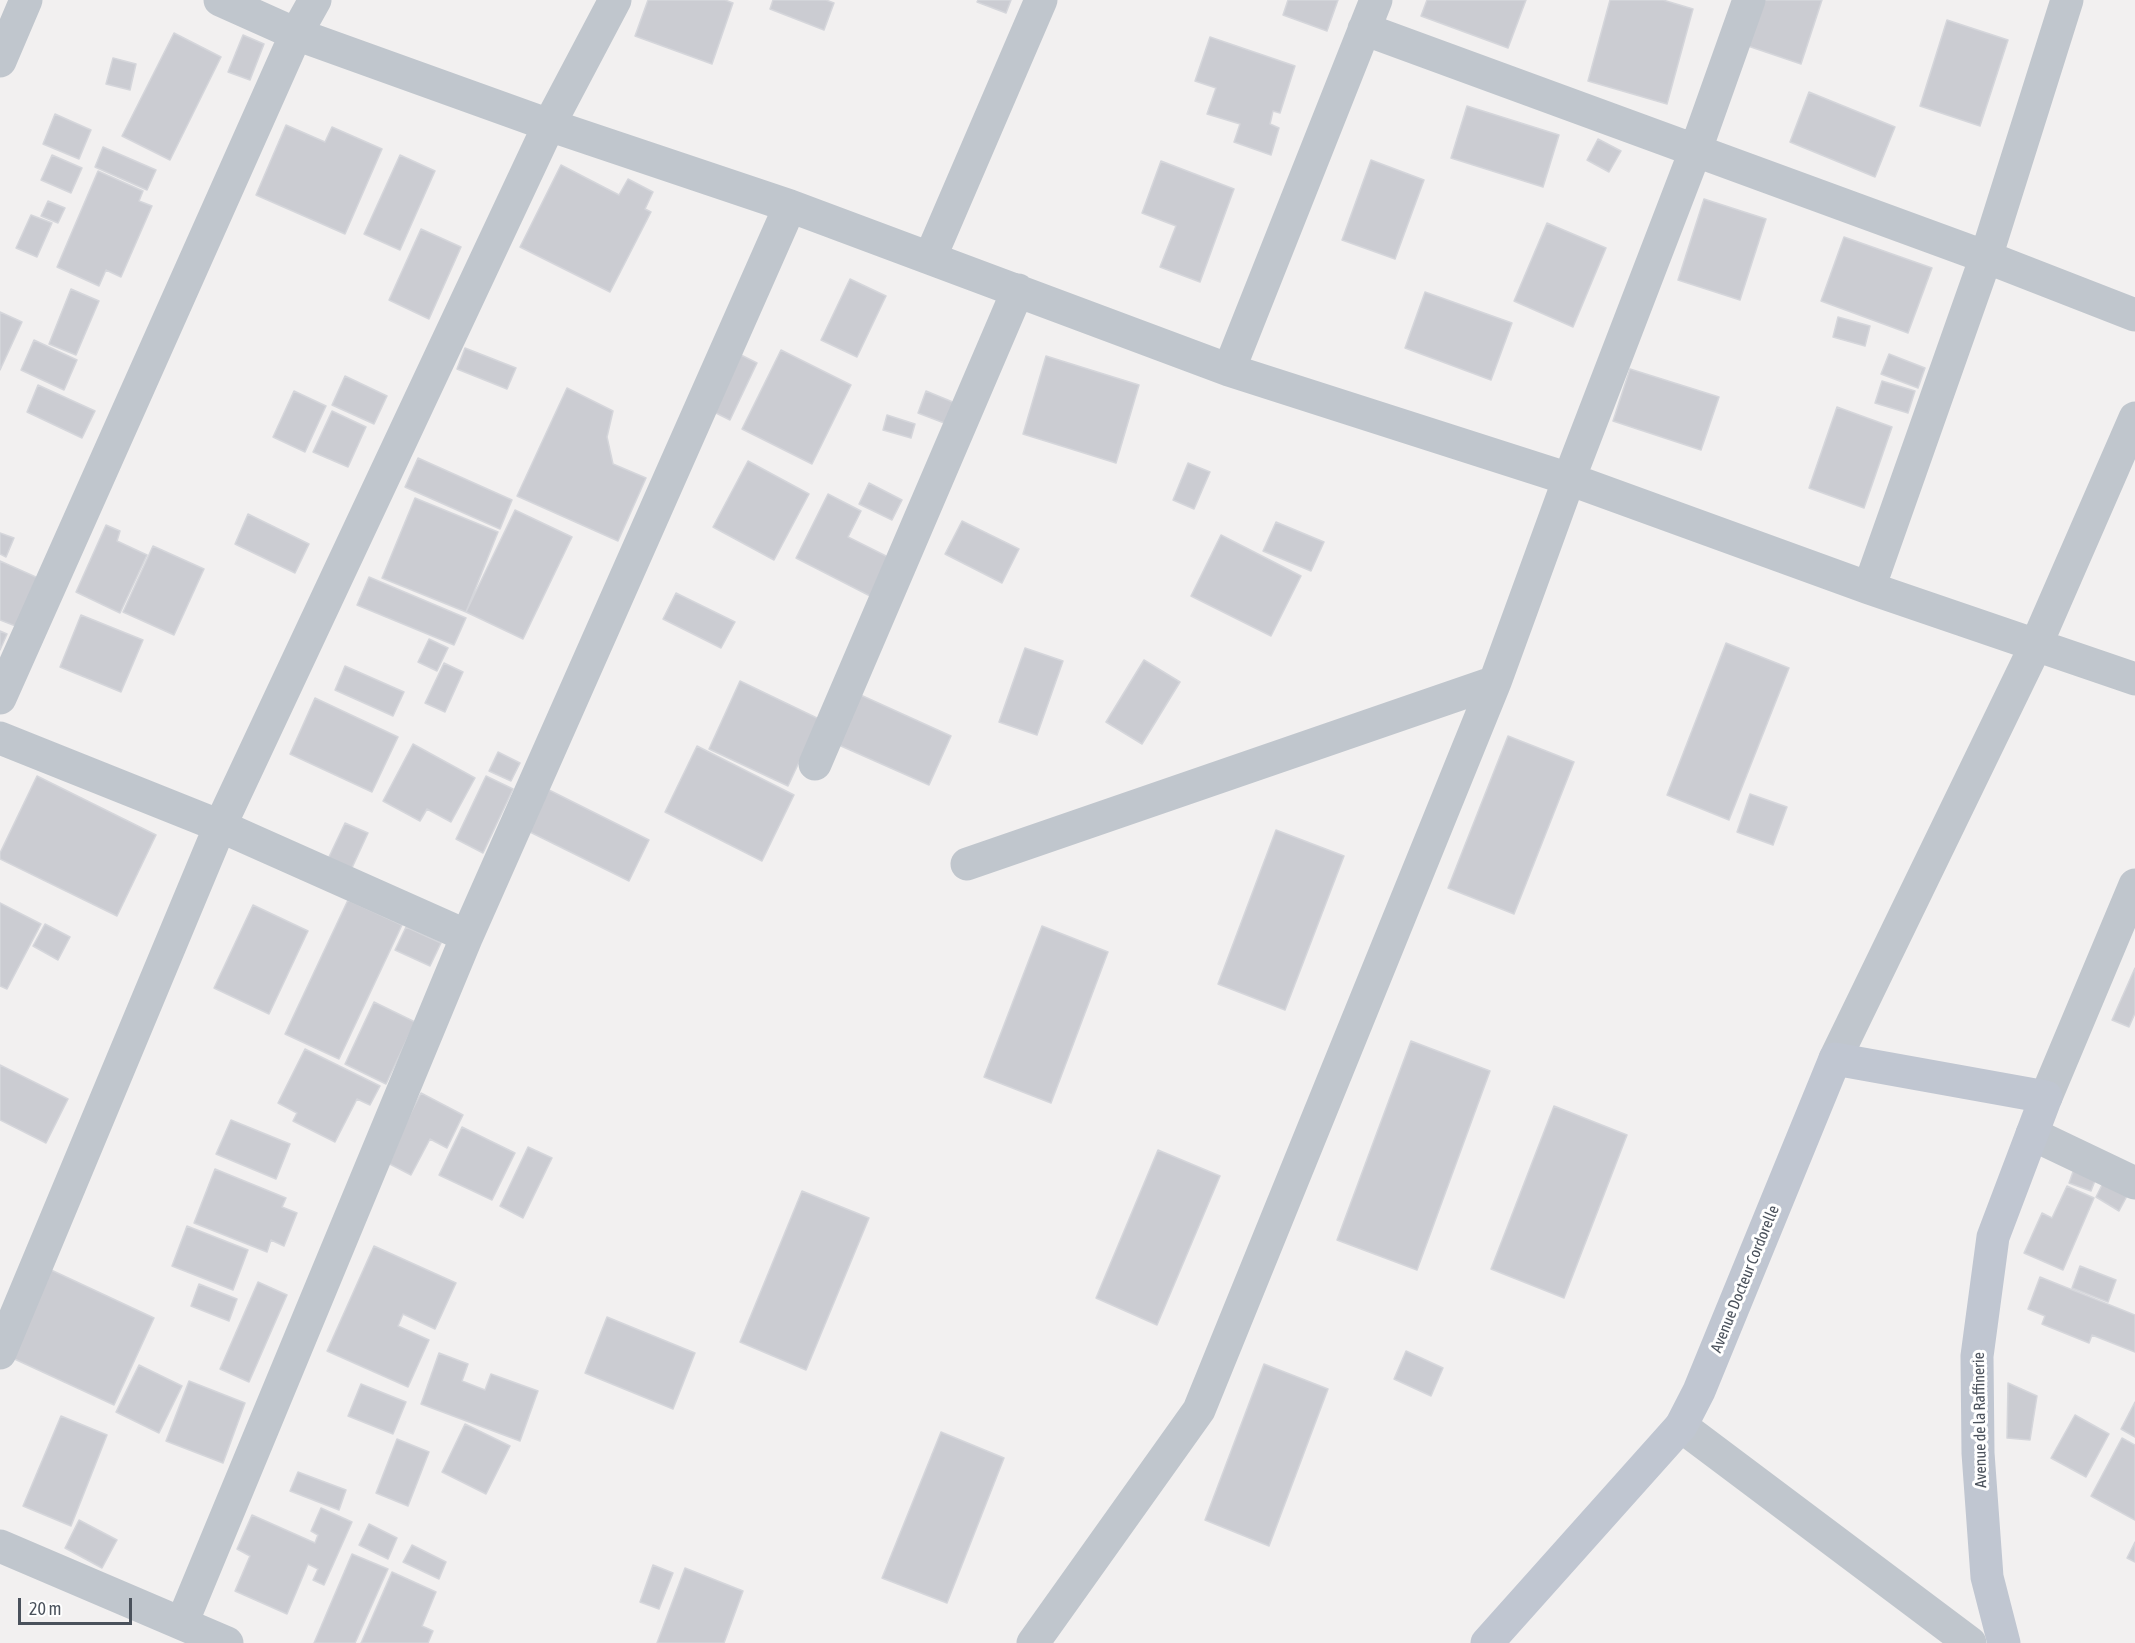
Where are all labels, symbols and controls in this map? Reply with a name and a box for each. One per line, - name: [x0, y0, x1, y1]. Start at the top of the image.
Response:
- street label: Avenue Docteur Cordorelle: [1707, 1202, 1783, 1356]
- street label: Avenue de la Raffinerie: [1969, 1352, 1991, 1488]
- scale bar: [21, 1586, 135, 1624]
- text: 20 m: [29, 1598, 61, 1619]

